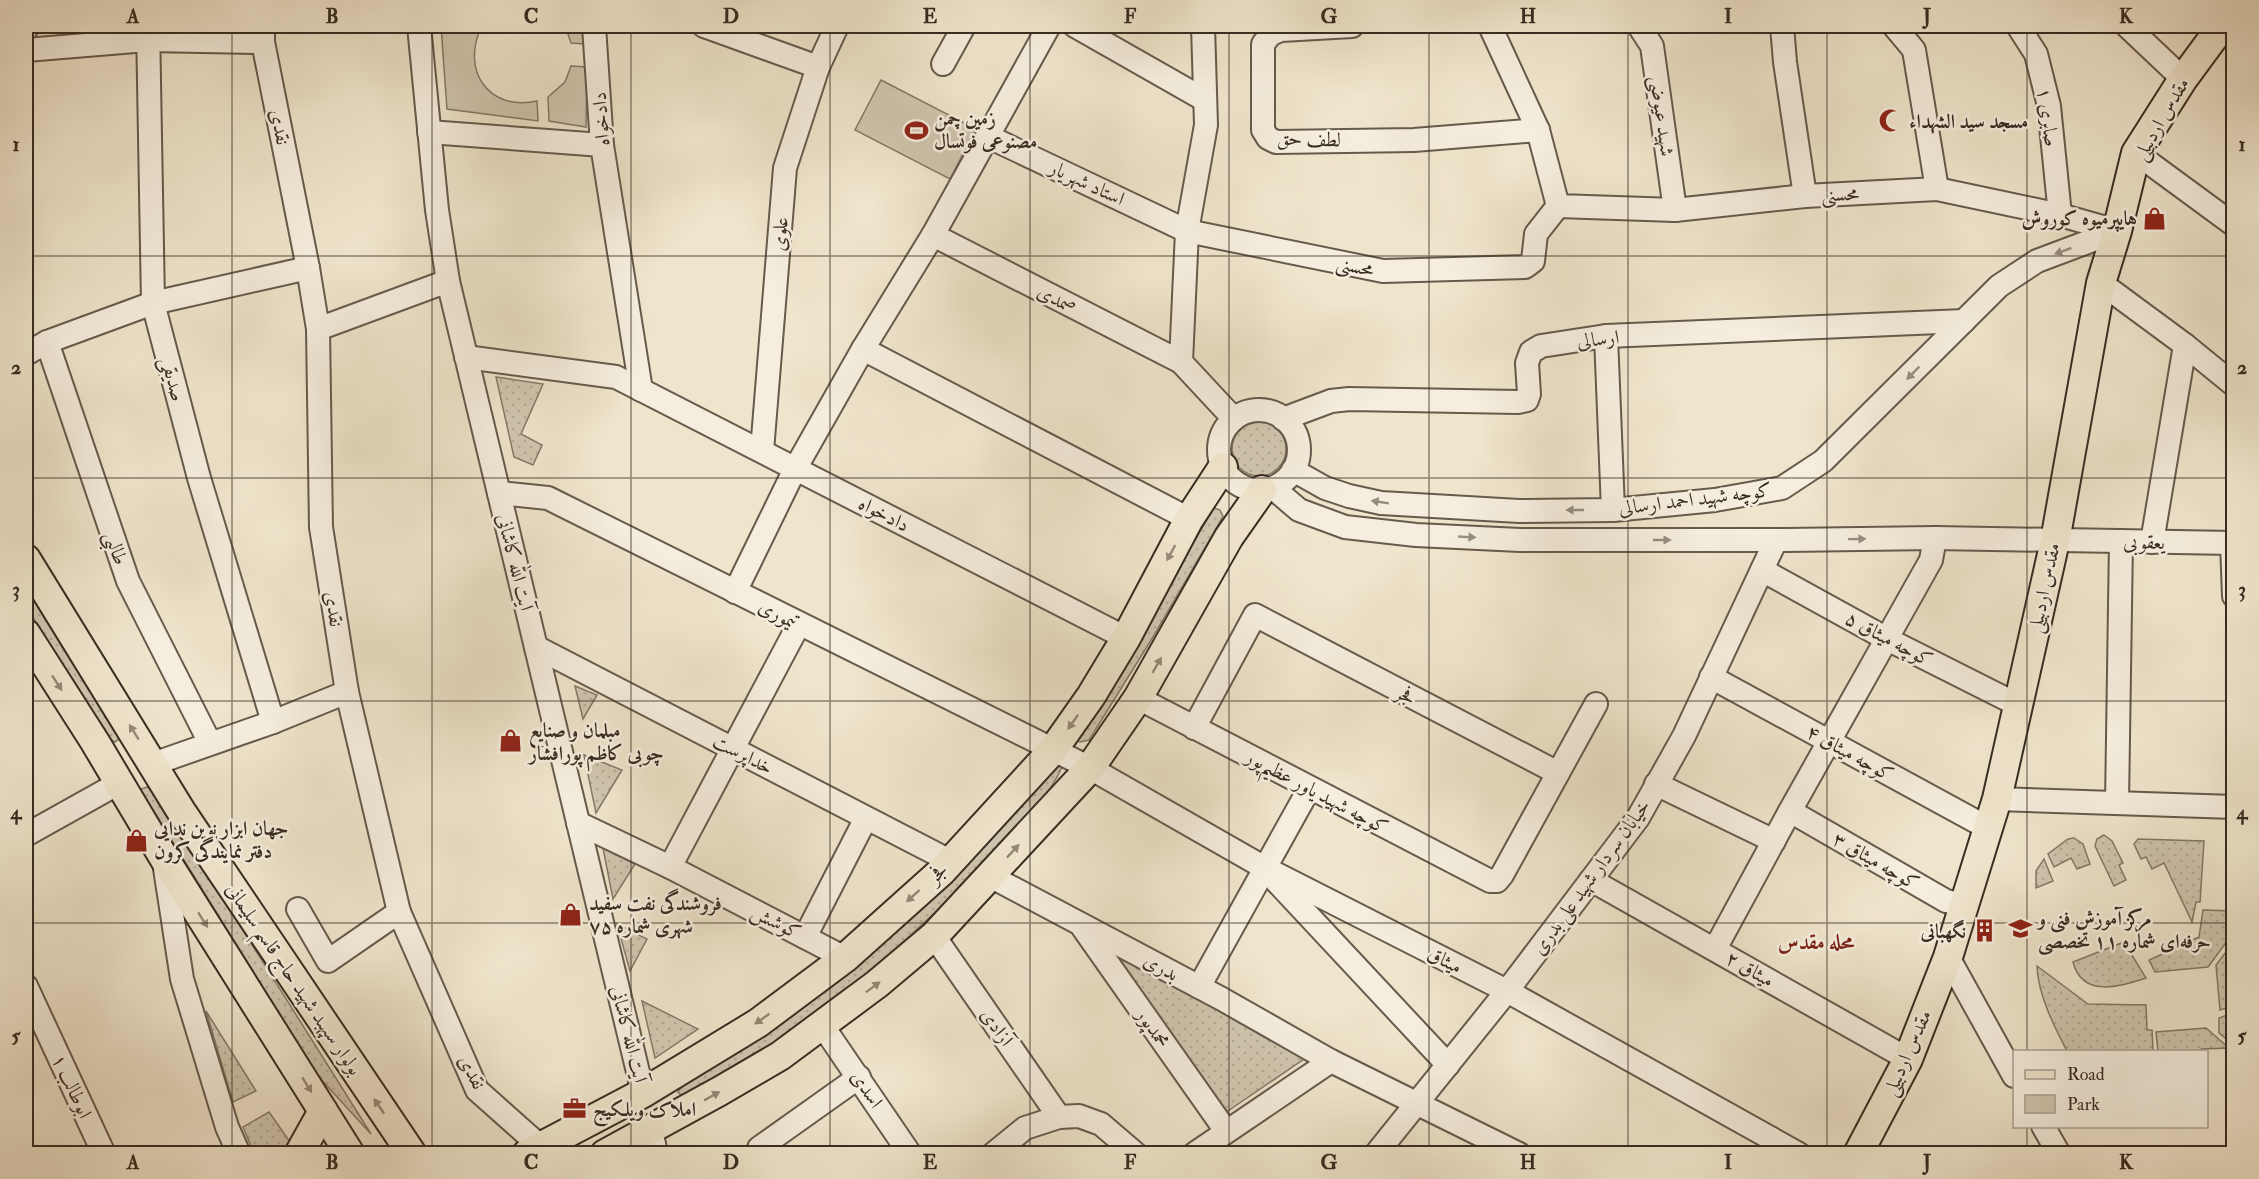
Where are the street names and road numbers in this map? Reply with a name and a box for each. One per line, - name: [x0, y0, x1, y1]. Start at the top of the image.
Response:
- street label: مقدس اردبیلی: [2127, 73, 2196, 166]
- street label: شهید عیوضی: [1642, 74, 1680, 158]
- street label: صابری ۱: [2031, 86, 2065, 148]
- street label: دادخواه: [587, 91, 615, 147]
- street label: نقدی: [264, 107, 296, 147]
- street label: لطف حق: [1277, 125, 1341, 153]
- street label: استاد شهریار: [1044, 154, 1129, 211]
- street label: محسنی: [1820, 181, 1860, 209]
- street label: علوی: [766, 216, 794, 252]
- street label: محسنی: [1333, 250, 1376, 284]
- street label: صمدی: [1033, 279, 1081, 319]
- street label: ارسالی: [1575, 324, 1621, 354]
- street label: صدیقی: [153, 354, 191, 405]
- street label: کوچه شهید احمد ارسالی: [1617, 477, 1773, 522]
- street label: دادخواه: [854, 491, 914, 537]
- street label: آیت الله کاشانی: [491, 510, 543, 616]
- street label: طالبی: [95, 528, 133, 569]
- street label: یعقوبی: [2123, 529, 2166, 557]
- street label: مقدس اردبیلی: [2022, 541, 2068, 636]
- street label: نقدی: [319, 589, 349, 629]
- street label: تیموری: [754, 594, 803, 635]
- street label: کوچه میثاق ۵: [1840, 605, 1937, 673]
- street label: فجر: [1390, 678, 1421, 711]
- street label: کوچه میثاق ۴: [1802, 719, 1898, 788]
- street label: خداپرست: [708, 728, 777, 781]
- street label: کوچه شهید یاور عظیم‌پور: [1237, 743, 1392, 846]
- street label: خیابان سردار شهید علی بدری: [1526, 794, 1657, 961]
- street label: کوچه میثاق ۳: [1828, 826, 1924, 897]
- street label: فجر: [920, 857, 953, 890]
- street label: بولوار سپهبد شهید حاج قاسم سلیمانی: [214, 878, 368, 1084]
- street label: کوشش: [746, 899, 805, 946]
- street label: میثاق: [1423, 941, 1467, 979]
- street label: میثاق ۲: [1721, 945, 1779, 993]
- street label: بدری: [1139, 947, 1183, 987]
- street label: آیت الله کاشانی: [605, 982, 657, 1088]
- street label: محمدپور: [1128, 1002, 1175, 1054]
- street label: آزادی: [975, 1003, 1021, 1053]
- street label: مقدس اردبیلی: [1877, 1006, 1939, 1101]
- street label: ابوطالب ۱: [45, 1050, 98, 1123]
- street label: نقدی: [452, 1050, 492, 1094]
- street label: اسدی: [845, 1065, 889, 1113]

